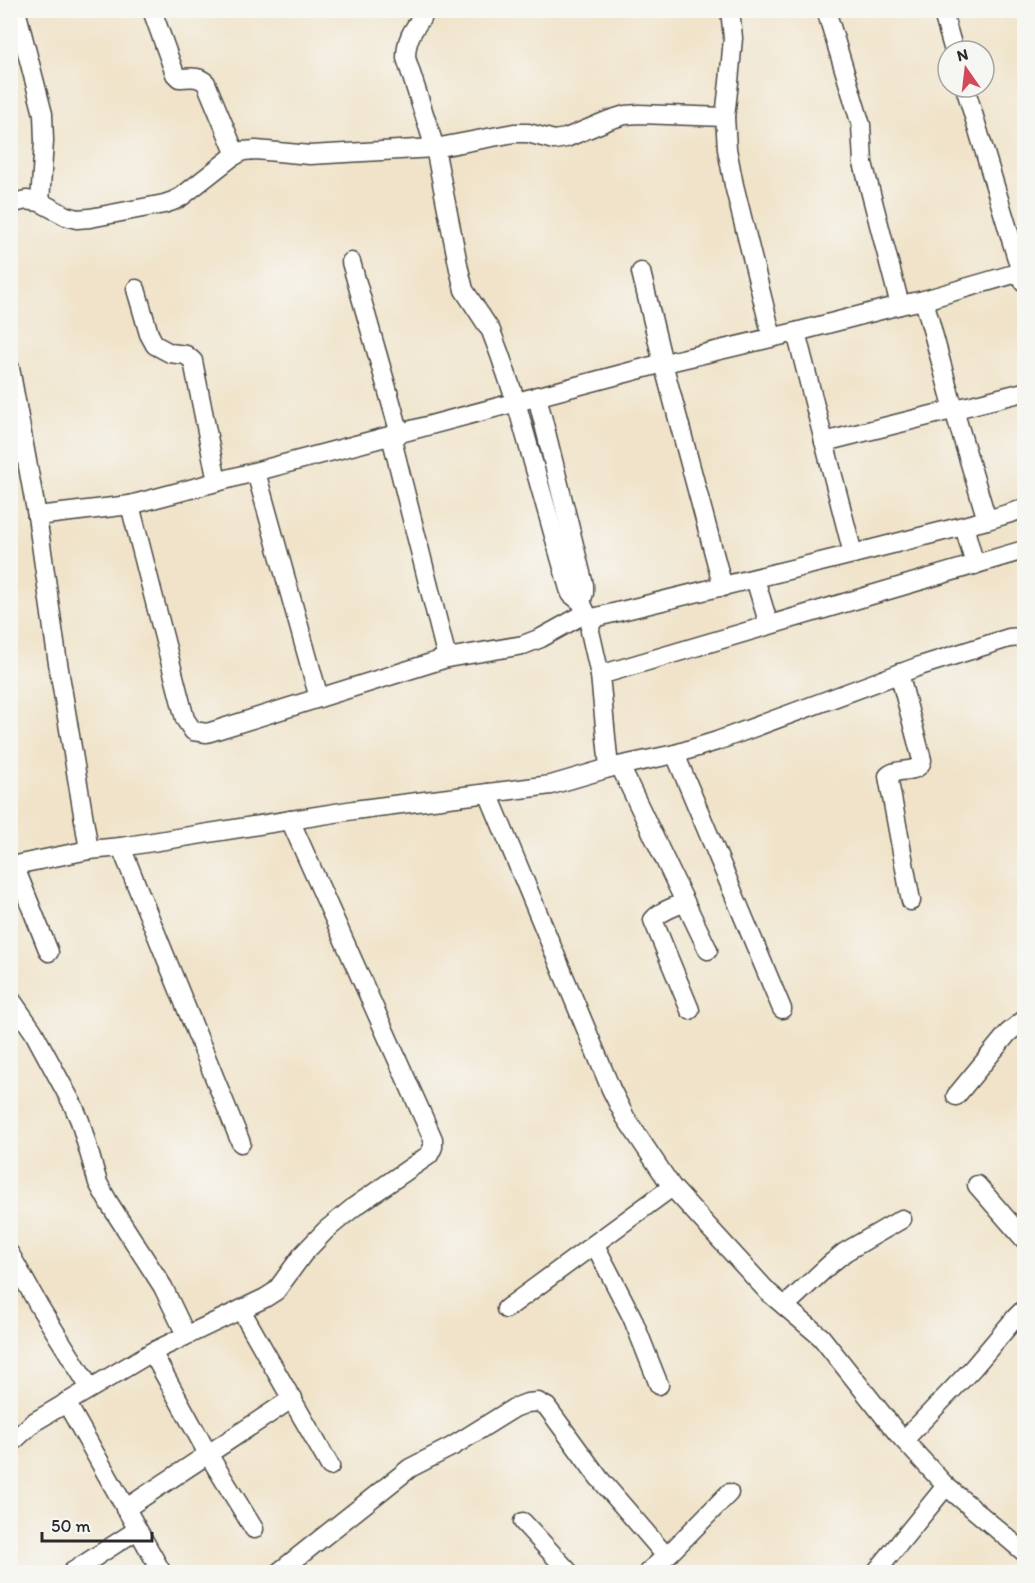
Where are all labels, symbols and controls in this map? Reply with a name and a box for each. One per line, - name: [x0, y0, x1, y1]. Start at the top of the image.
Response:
- north arrow: [936, 39, 996, 99]
- text: N: [955, 44, 970, 65]
- scale bar: [42, 1505, 152, 1543]
- text: 50 m: [51, 1515, 91, 1537]

